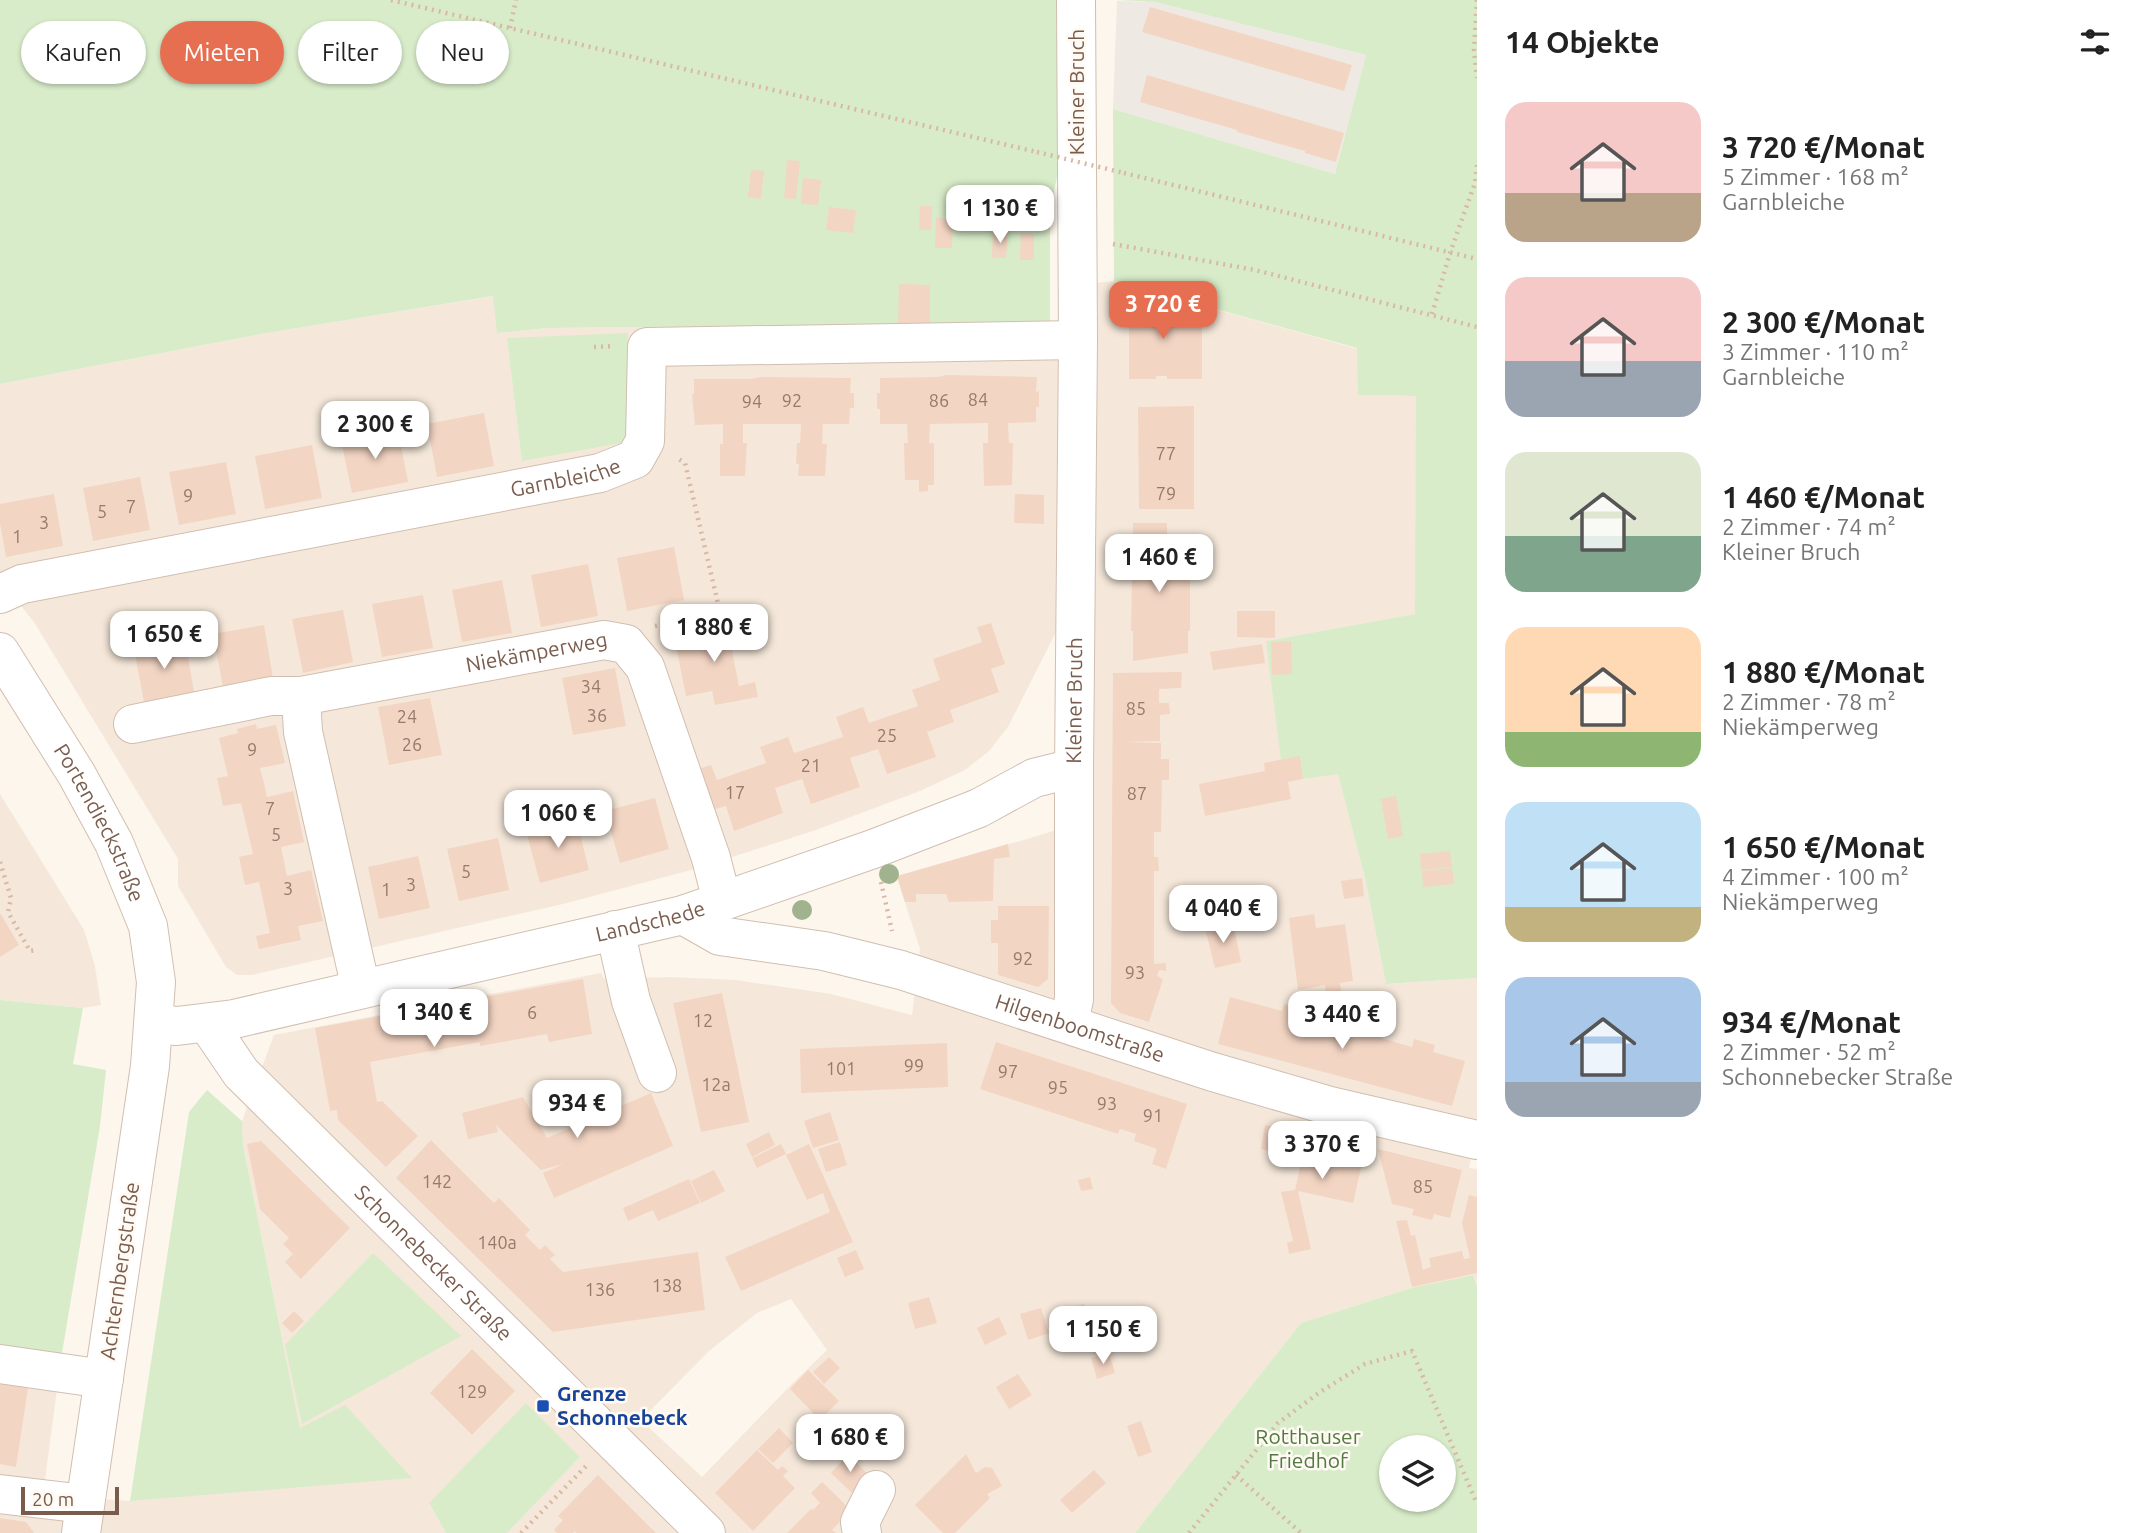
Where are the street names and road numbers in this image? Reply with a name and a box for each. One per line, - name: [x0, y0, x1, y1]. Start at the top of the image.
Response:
- street label: Kleiner Bruch: [1064, 29, 1088, 155]
- street label: Garnbleiche: [508, 453, 624, 501]
- street label: Niekämperweg: [464, 627, 609, 676]
- street label: Kleiner Bruch: [1061, 637, 1086, 764]
- street label: Portendieckstraße: [50, 739, 150, 905]
- street label: Landschede: [593, 895, 708, 946]
- street label: Hilgenboomstraße: [993, 989, 1168, 1066]
- street label: Achternbergstraße: [95, 1180, 143, 1361]
- street label: Schonnebecker Straße: [351, 1180, 518, 1345]

